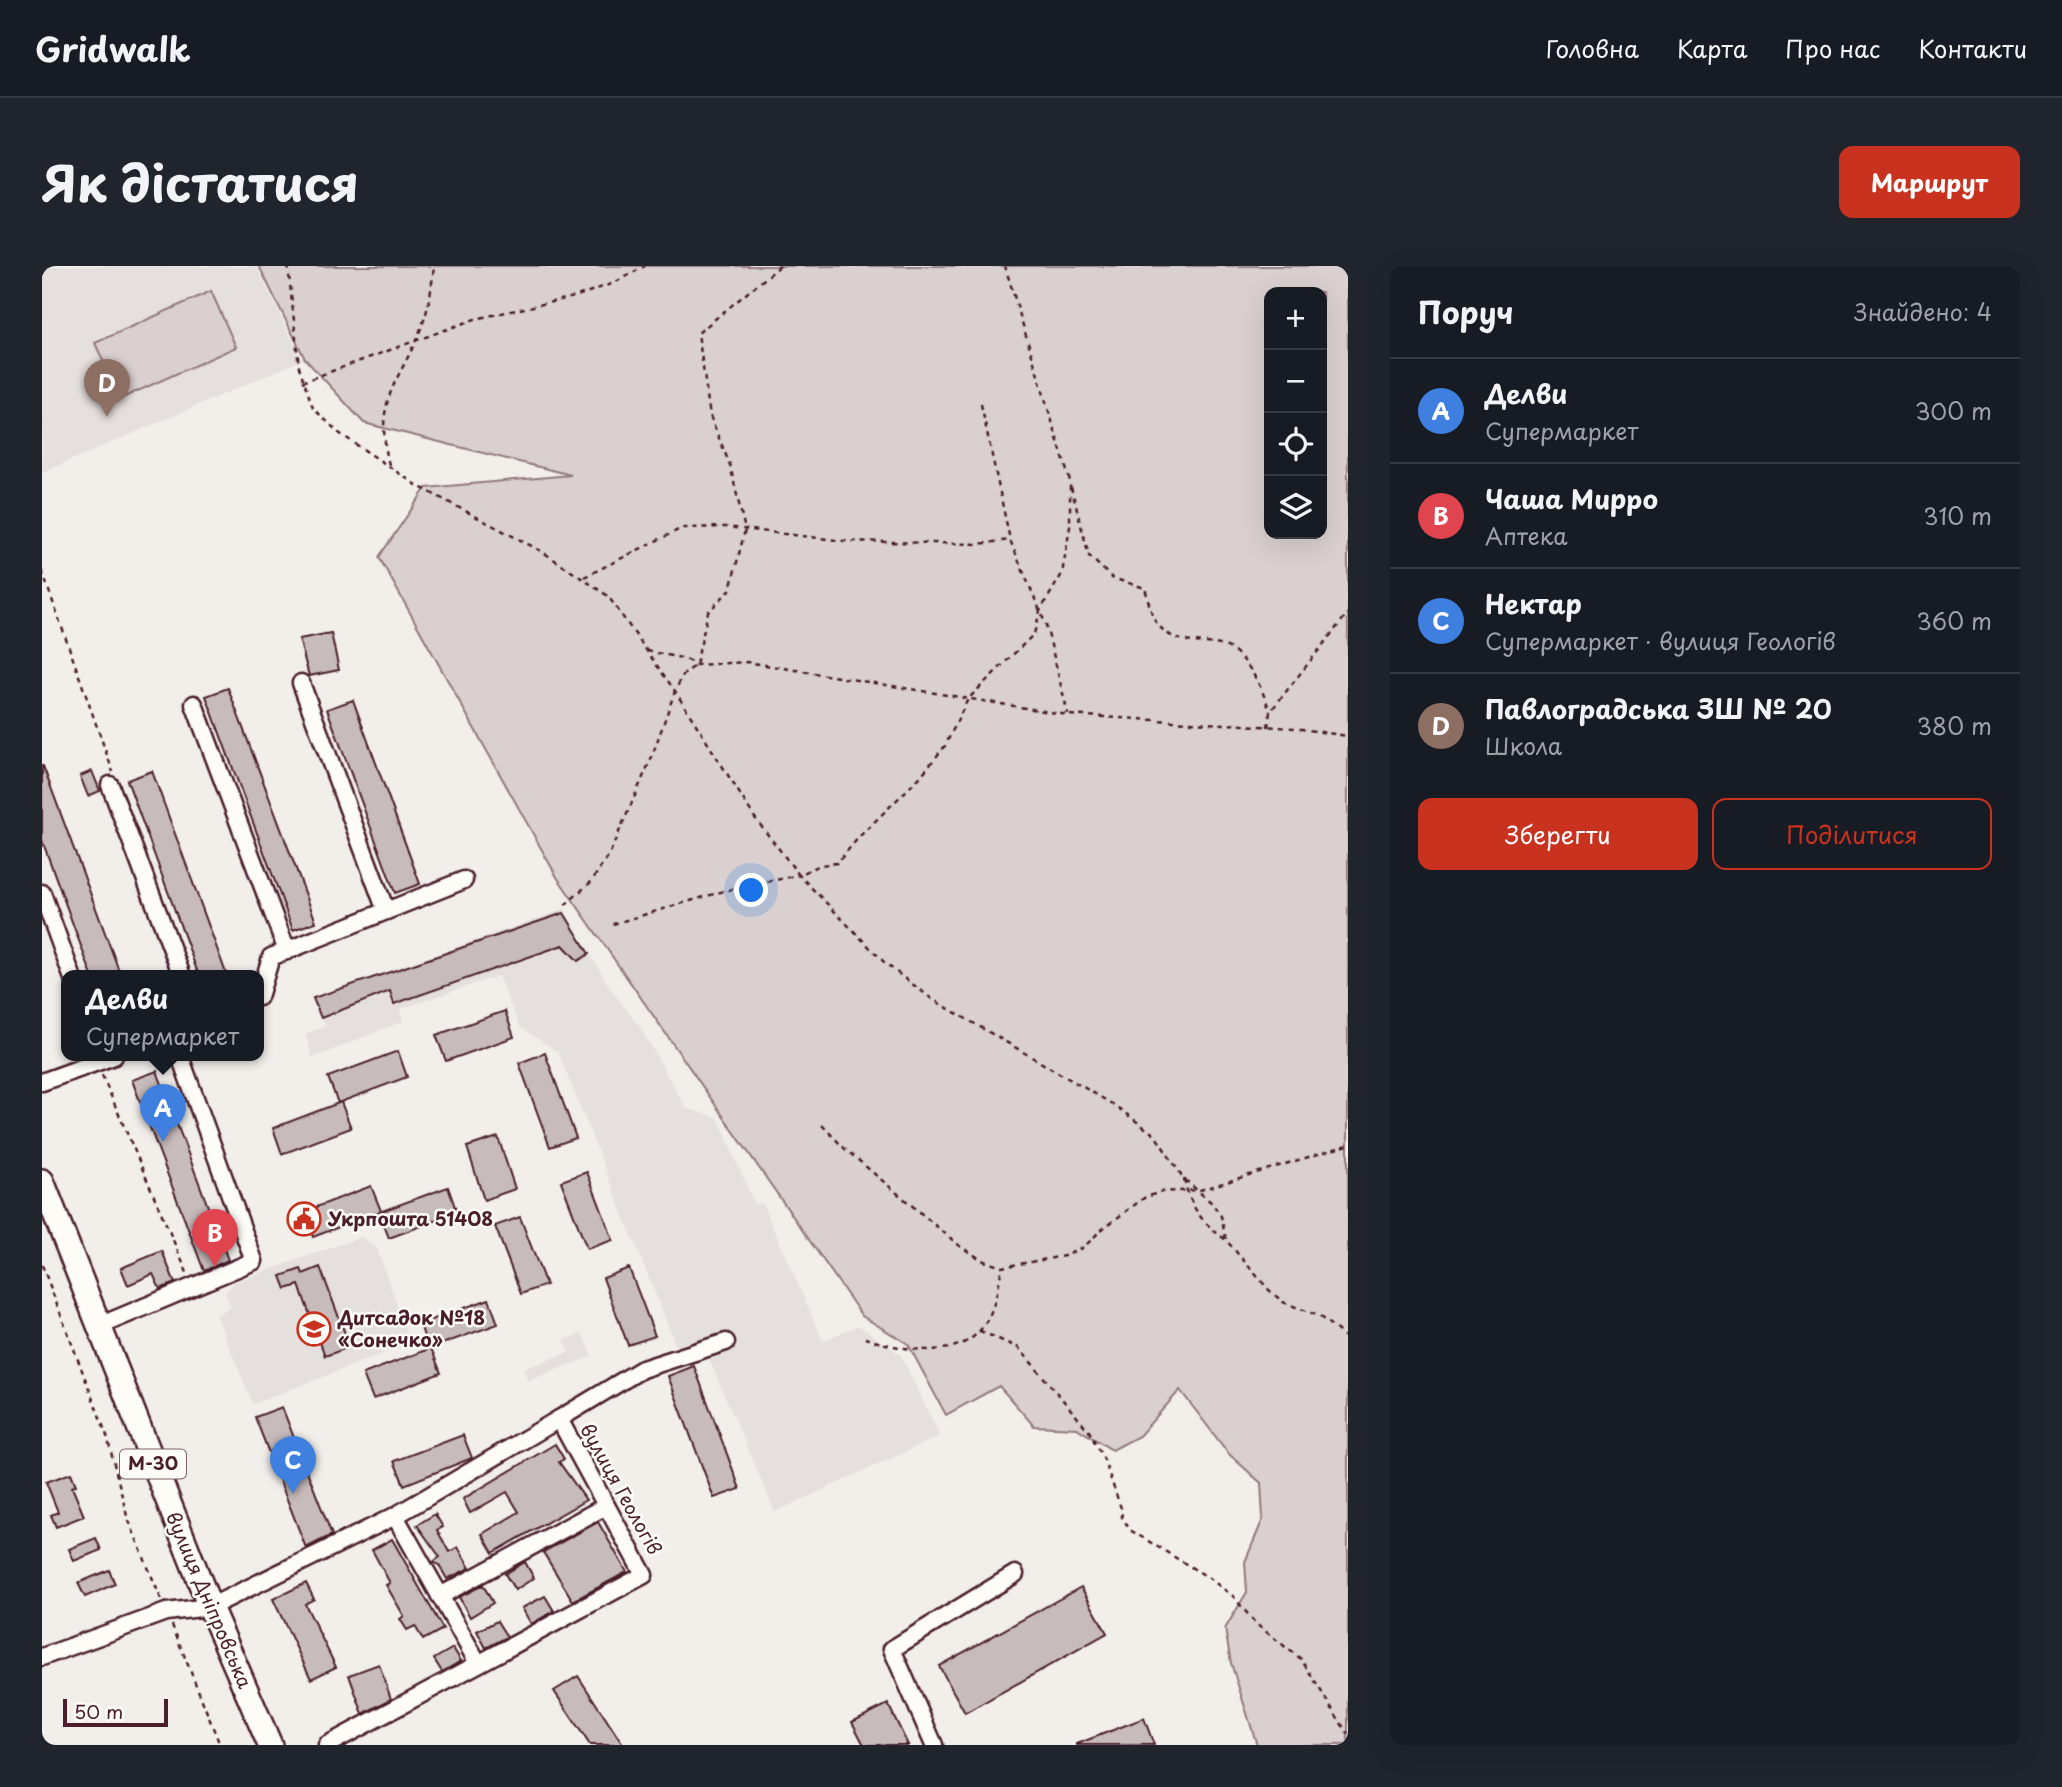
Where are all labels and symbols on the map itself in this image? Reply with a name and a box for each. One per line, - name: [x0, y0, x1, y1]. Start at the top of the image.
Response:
- pin: D: [84, 359, 130, 417]
- your location: [734, 873, 768, 907]
- pin: A: [140, 1084, 186, 1142]
- public building icon: Укрпошта 51408: [285, 1200, 323, 1238]
- place label: Укрпошта 51408: [327, 1204, 493, 1232]
- pin: B: [192, 1209, 238, 1267]
- place label: Дитсадок №18 «Сонечко»: [337, 1303, 485, 1353]
- school or university icon: Дитсадок №18 «Сонечко»: [295, 1310, 333, 1348]
- street label: вулиця Геологів: [574, 1418, 670, 1559]
- pin: C: [270, 1436, 316, 1494]
- road number: М-30: [120, 1450, 186, 1478]
- street label: вулиця Дніпровська: [160, 1507, 260, 1692]
- scale bar: [63, 1696, 168, 1728]

